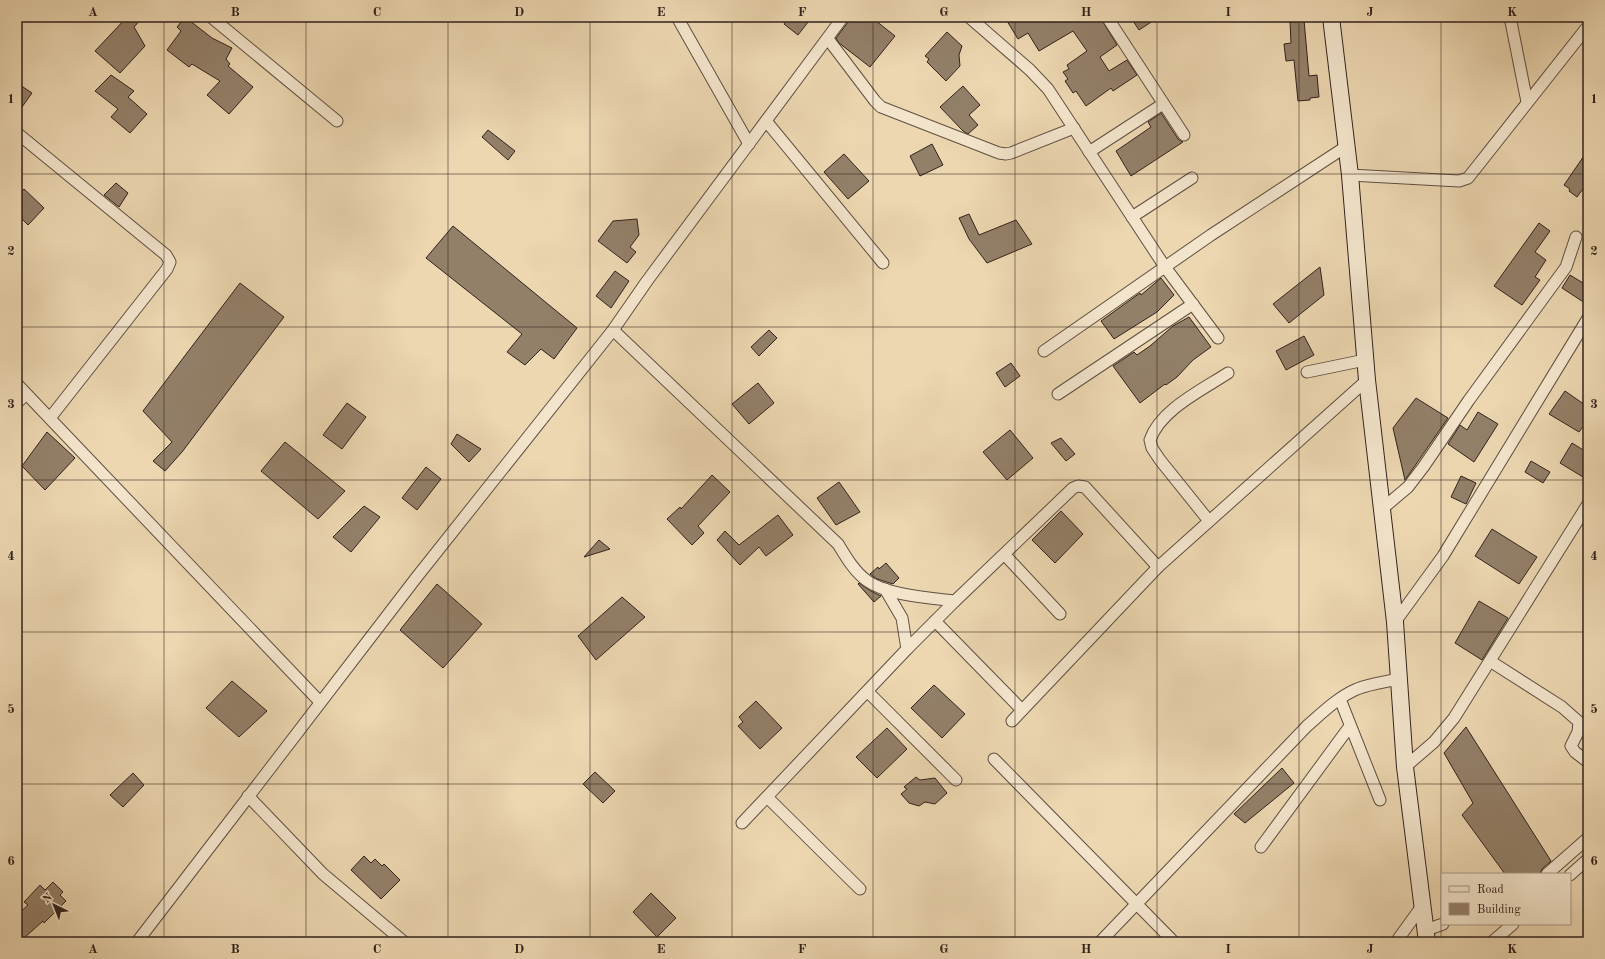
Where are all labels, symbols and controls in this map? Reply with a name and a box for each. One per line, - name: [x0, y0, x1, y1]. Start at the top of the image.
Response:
- text: A: [88, 6, 98, 19]
- text: B: [230, 6, 240, 19]
- text: C: [373, 6, 381, 19]
- text: D: [514, 6, 524, 19]
- text: E: [657, 6, 666, 19]
- text: F: [798, 6, 807, 19]
- text: G: [939, 6, 949, 19]
- text: H: [1081, 6, 1092, 19]
- text: I: [1225, 6, 1231, 19]
- text: J: [1366, 6, 1374, 19]
- text: K: [1507, 6, 1517, 19]
- text: 1: [7, 93, 15, 106]
- text: 1: [1590, 93, 1598, 106]
- text: 2: [7, 245, 15, 258]
- text: 2: [1590, 245, 1598, 258]
- text: 3: [7, 398, 15, 411]
- text: 3: [1590, 398, 1598, 411]
- text: 4: [7, 550, 15, 563]
- text: 4: [1590, 550, 1598, 563]
- text: 5: [7, 703, 15, 716]
- text: 5: [1590, 703, 1598, 716]
- text: 6: [7, 855, 15, 868]
- text: 6: [1590, 855, 1598, 868]
- legend: [1441, 873, 1571, 925]
- text: Road: [1477, 884, 1504, 896]
- north arrow: [34, 885, 74, 925]
- text: N: [41, 891, 55, 906]
- text: Building: [1477, 904, 1521, 916]
- text: A: [88, 943, 98, 956]
- text: B: [230, 943, 240, 956]
- text: C: [373, 943, 381, 956]
- text: D: [514, 943, 524, 956]
- text: E: [657, 943, 666, 956]
- text: F: [798, 943, 807, 956]
- text: G: [939, 943, 949, 956]
- text: H: [1081, 943, 1092, 956]
- text: I: [1225, 943, 1231, 956]
- text: J: [1366, 943, 1374, 956]
- text: K: [1507, 943, 1517, 956]

